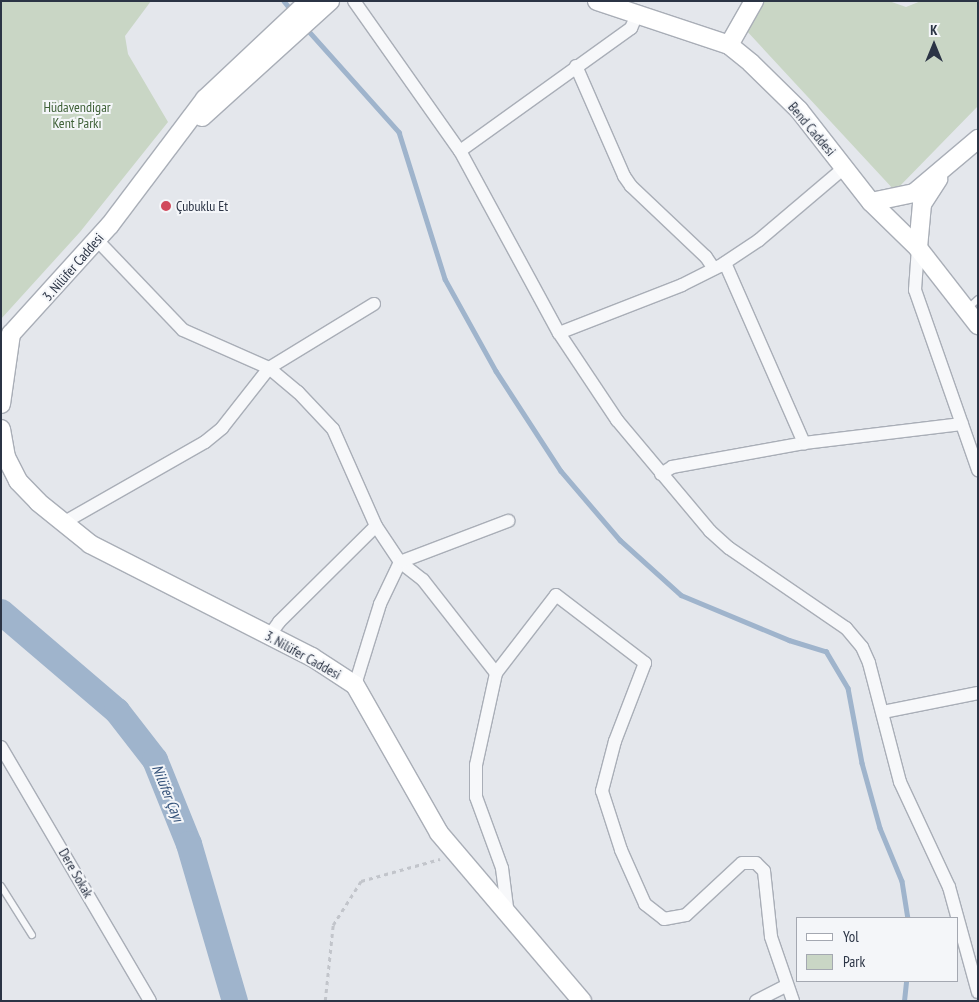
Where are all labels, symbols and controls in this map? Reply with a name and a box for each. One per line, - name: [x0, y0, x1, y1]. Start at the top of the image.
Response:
- north arrow: [909, 20, 959, 70]
- text: K: [930, 21, 938, 39]
- park label: Hüdavendigar Kent Parkı: [43, 99, 111, 132]
- street label: Bend Caddesi: [785, 99, 839, 159]
- place label: Çubuklu Et: [176, 198, 228, 214]
- marker: Çubuklu Et: [160, 200, 172, 212]
- street label: 3. Nilüfer Caddesi: [39, 229, 107, 305]
- street label: 3. Nilüfer Caddesi: [262, 627, 344, 683]
- water label: Nilüfer Çayı: [148, 762, 188, 824]
- street label: Dere Sokak: [55, 845, 97, 901]
- legend: [796, 917, 959, 982]
- text: Yol: [843, 927, 859, 946]
- text: Park: [843, 952, 865, 971]

